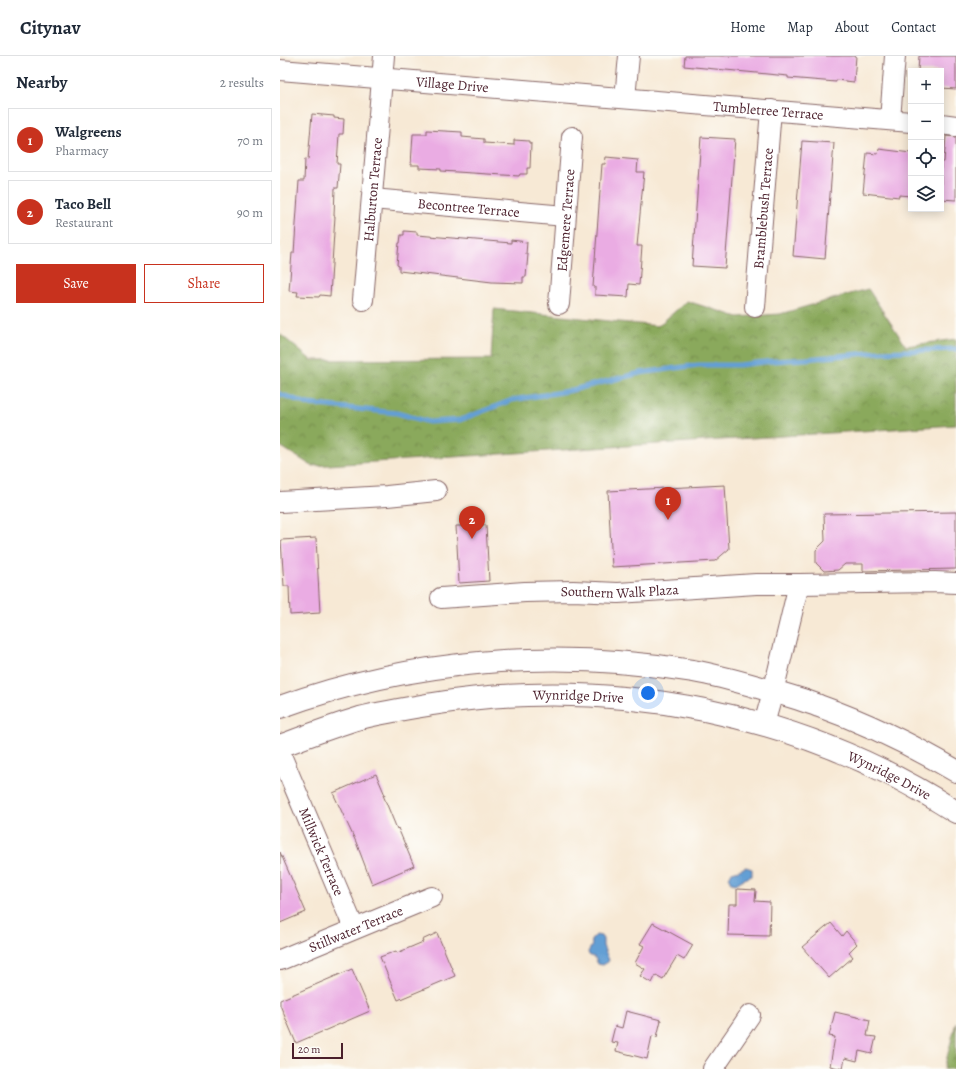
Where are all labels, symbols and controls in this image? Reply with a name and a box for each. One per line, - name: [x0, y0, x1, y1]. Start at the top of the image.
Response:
- text: Citynav: [20, 15, 81, 41]
- text: Home: [730, 18, 765, 37]
- text: Map: [787, 18, 813, 37]
- text: About: [835, 18, 869, 37]
- text: Contact: [891, 18, 936, 37]
- map controls: [908, 68, 944, 212]
- button: +: [908, 68, 944, 104]
- text: Nearby: [16, 71, 67, 94]
- street label: Village Drive: [414, 72, 489, 97]
- text: 2 results: [220, 74, 264, 91]
- street label: Tumbletree Terrace: [712, 97, 824, 125]
- button: −: [908, 104, 944, 140]
- text: Walgreens: [55, 122, 122, 142]
- text: 1: [28, 132, 32, 149]
- text: 70 m: [237, 132, 263, 149]
- street label: Halburton Terrace: [359, 137, 387, 242]
- button: locate: [908, 140, 944, 176]
- text: Pharmacy: [55, 142, 108, 159]
- street label: Bramblebush Terrace: [749, 147, 778, 270]
- street label: Edgemere Terrace: [553, 168, 579, 272]
- button: layers: [908, 176, 944, 212]
- text: Taco Bell: [55, 194, 111, 214]
- street label: Becontree Terrace: [417, 194, 520, 222]
- text: 2: [27, 204, 33, 221]
- text: 90 m: [237, 204, 263, 221]
- text: Restaurant: [55, 214, 113, 231]
- button: Save: [16, 264, 136, 303]
- button: Share: [144, 264, 264, 303]
- pin: 1: [655, 487, 681, 520]
- pin: 2: [459, 506, 485, 539]
- street label: Southern Walk Plaza: [560, 580, 680, 603]
- your location: [638, 683, 658, 703]
- street label: Wynridge Drive: [532, 686, 625, 708]
- street label: Wynridge Drive: [844, 746, 934, 805]
- street label: Millwick Terrace: [294, 805, 348, 899]
- street label: Stillwater Terrace: [306, 901, 406, 957]
- scale bar: [292, 1041, 343, 1060]
- text: 20 m: [298, 1042, 320, 1057]

